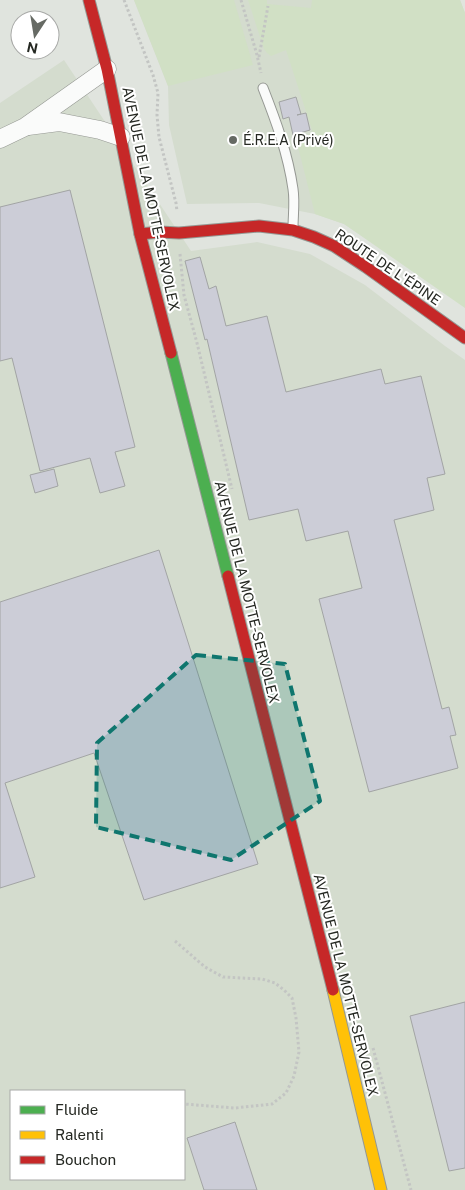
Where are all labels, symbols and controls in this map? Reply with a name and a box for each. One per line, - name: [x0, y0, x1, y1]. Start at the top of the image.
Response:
- north arrow: [10, 10, 60, 60]
- text: N: [25, 39, 39, 57]
- street label: AVENUE DE LA MOTTE-SERVOLEX: [119, 85, 183, 313]
- place label: É.R.E.A (Privé): [243, 131, 334, 148]
- marker: É.R.E.A (Privé): [227, 134, 239, 146]
- street label: ROUTE DE L'ÉPINE: [332, 225, 444, 308]
- street label: AVENUE DE LA MOTTE-SERVOLEX: [212, 479, 283, 705]
- street label: AVENUE DE LA MOTTE-SERVOLEX: [311, 872, 382, 1098]
- legend: [10, 1090, 185, 1180]
- text: Fluide: [55, 1101, 98, 1118]
- text: Ralenti: [55, 1126, 104, 1143]
- text: Bouchon: [55, 1151, 116, 1168]

